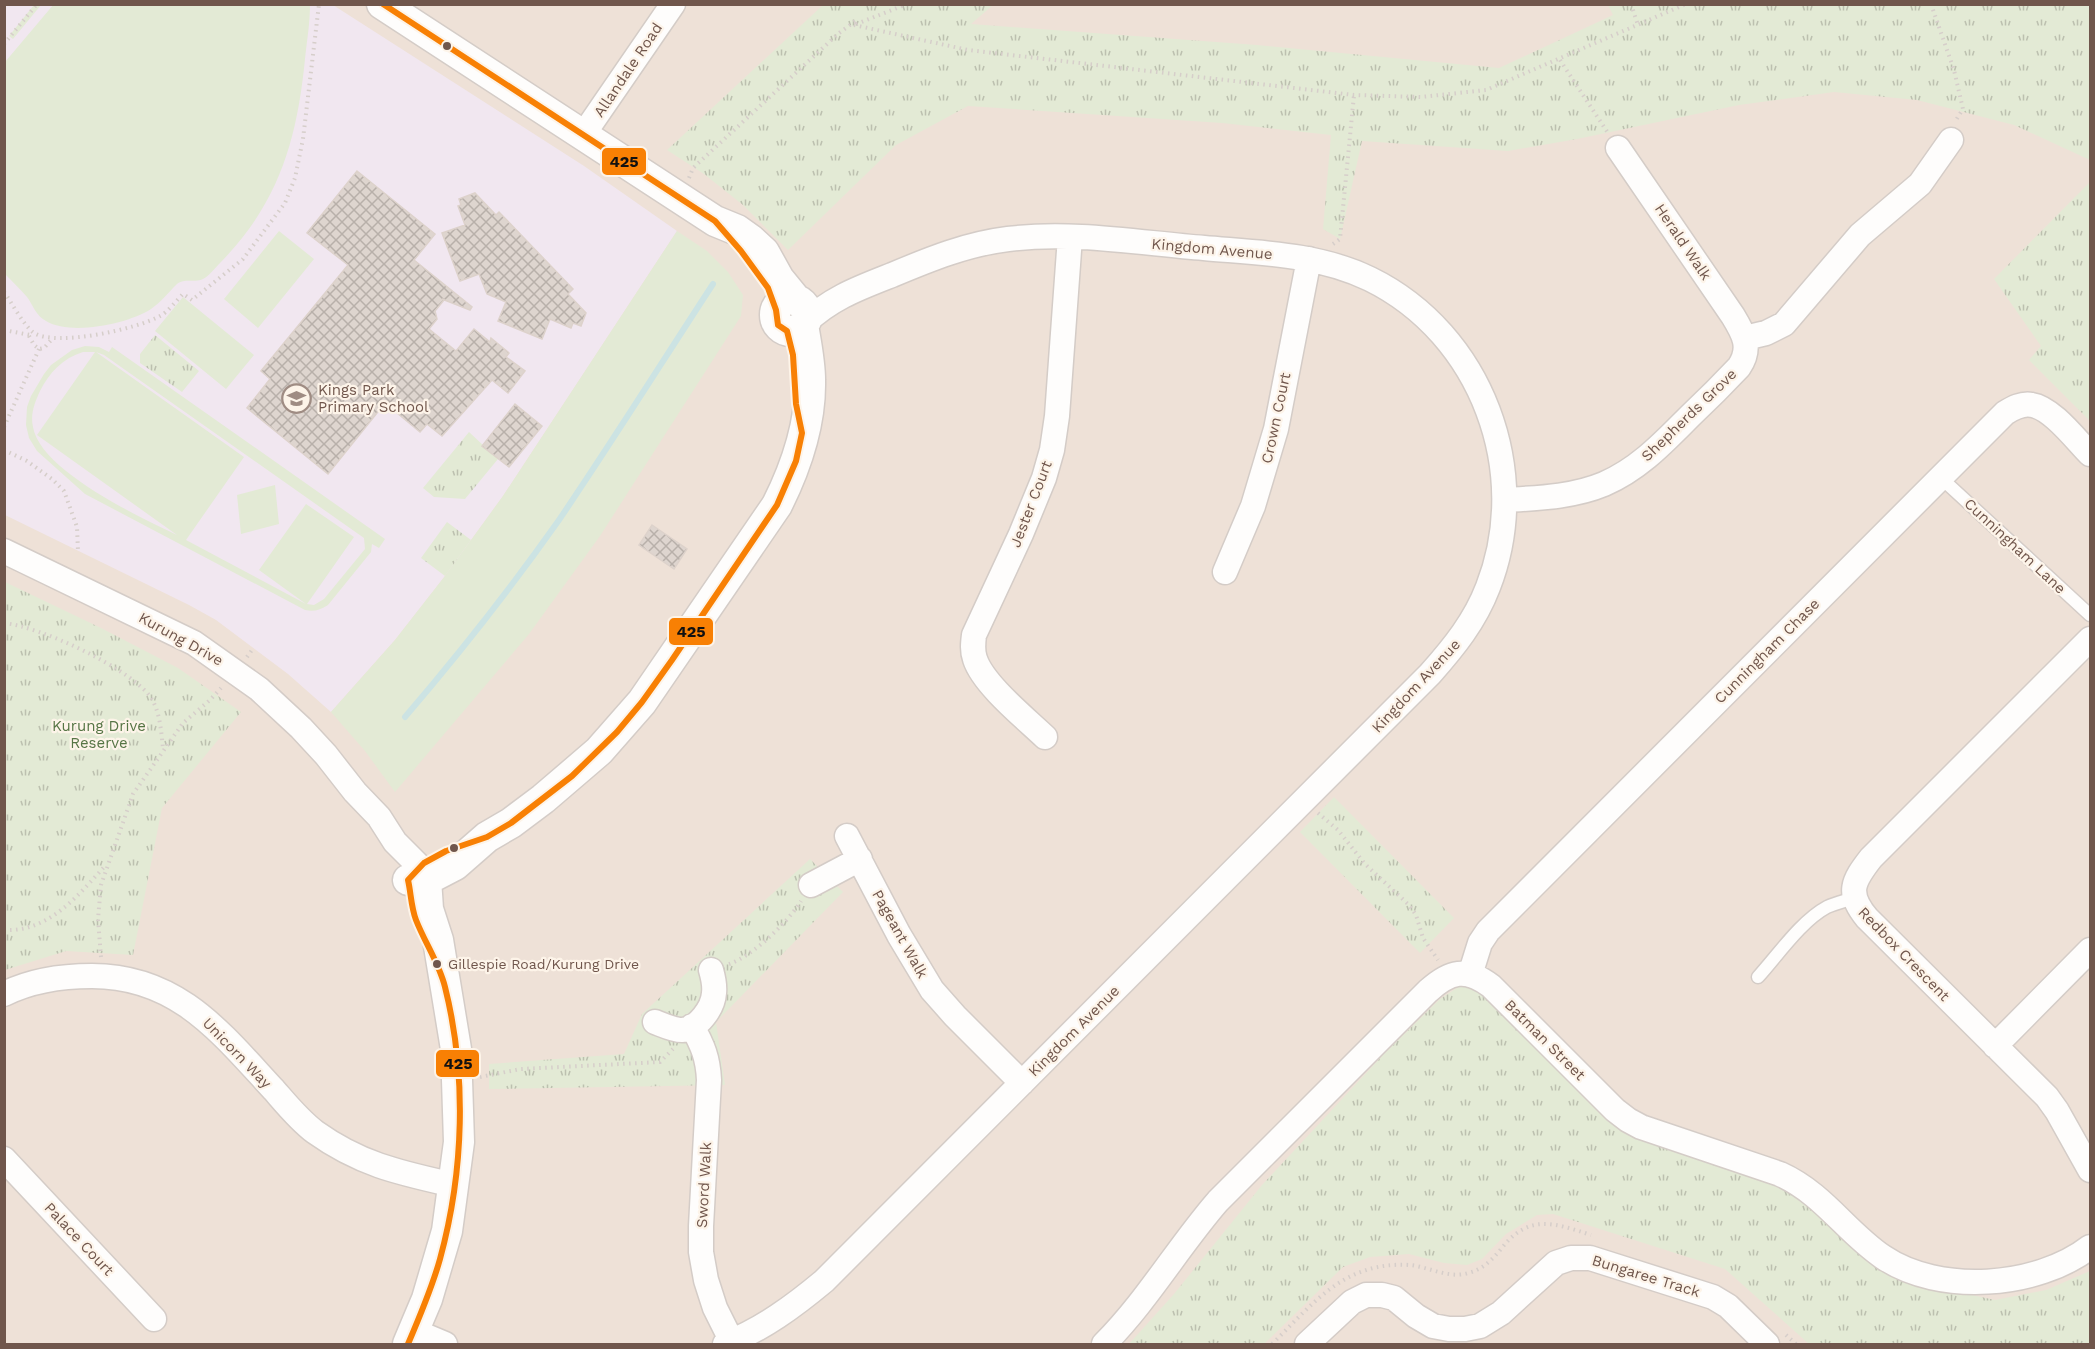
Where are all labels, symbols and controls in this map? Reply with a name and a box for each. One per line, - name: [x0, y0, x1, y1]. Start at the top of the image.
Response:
- street label: Allandale Road: [590, 19, 666, 121]
- unlabelled marker: [441, 40, 453, 52]
- line badge: 425: [601, 147, 647, 176]
- text: 425: [609, 152, 639, 171]
- street label: Herald Walk: [1651, 200, 1715, 284]
- street label: Kingdom Avenue: [1151, 235, 1273, 263]
- street label: Shepherds Grove: [1638, 365, 1740, 465]
- street label: Crown Court: [1258, 370, 1295, 465]
- place label: Kings Park Primary School: [318, 381, 429, 416]
- school or university icon: Kings Park Primary School: [281, 383, 313, 415]
- street label: Jester Court: [1006, 458, 1056, 550]
- street label: Cunningham Lane: [1961, 494, 2069, 598]
- street label: Cunningham Chase: [1711, 595, 1823, 707]
- street label: Kurung Drive: [136, 608, 226, 670]
- line badge: 425: [668, 617, 714, 646]
- text: 425: [676, 622, 706, 641]
- street label: Kingdom Avenue: [1368, 635, 1464, 737]
- park label: Kurung Drive Reserve: [52, 717, 146, 752]
- unlabelled marker: [448, 842, 460, 854]
- street label: Pageant Walk: [868, 887, 932, 982]
- street label: Redbox Crescent: [1854, 903, 1954, 1005]
- place label: Gillespie Road/Kurung Drive: [448, 956, 639, 972]
- marker: Gillespie Road/Kurung Drive: [431, 958, 443, 970]
- street label: Kingdom Avenue: [1025, 982, 1123, 1080]
- street label: Batman Street: [1501, 996, 1590, 1085]
- street label: Unicorn Way: [199, 1014, 275, 1092]
- line badge: 425: [435, 1049, 480, 1078]
- text: 425: [443, 1054, 473, 1073]
- street label: Sword Walk: [693, 1141, 715, 1229]
- street label: Palace Court: [41, 1199, 118, 1280]
- street label: Bungaree Track: [1590, 1251, 1703, 1301]

